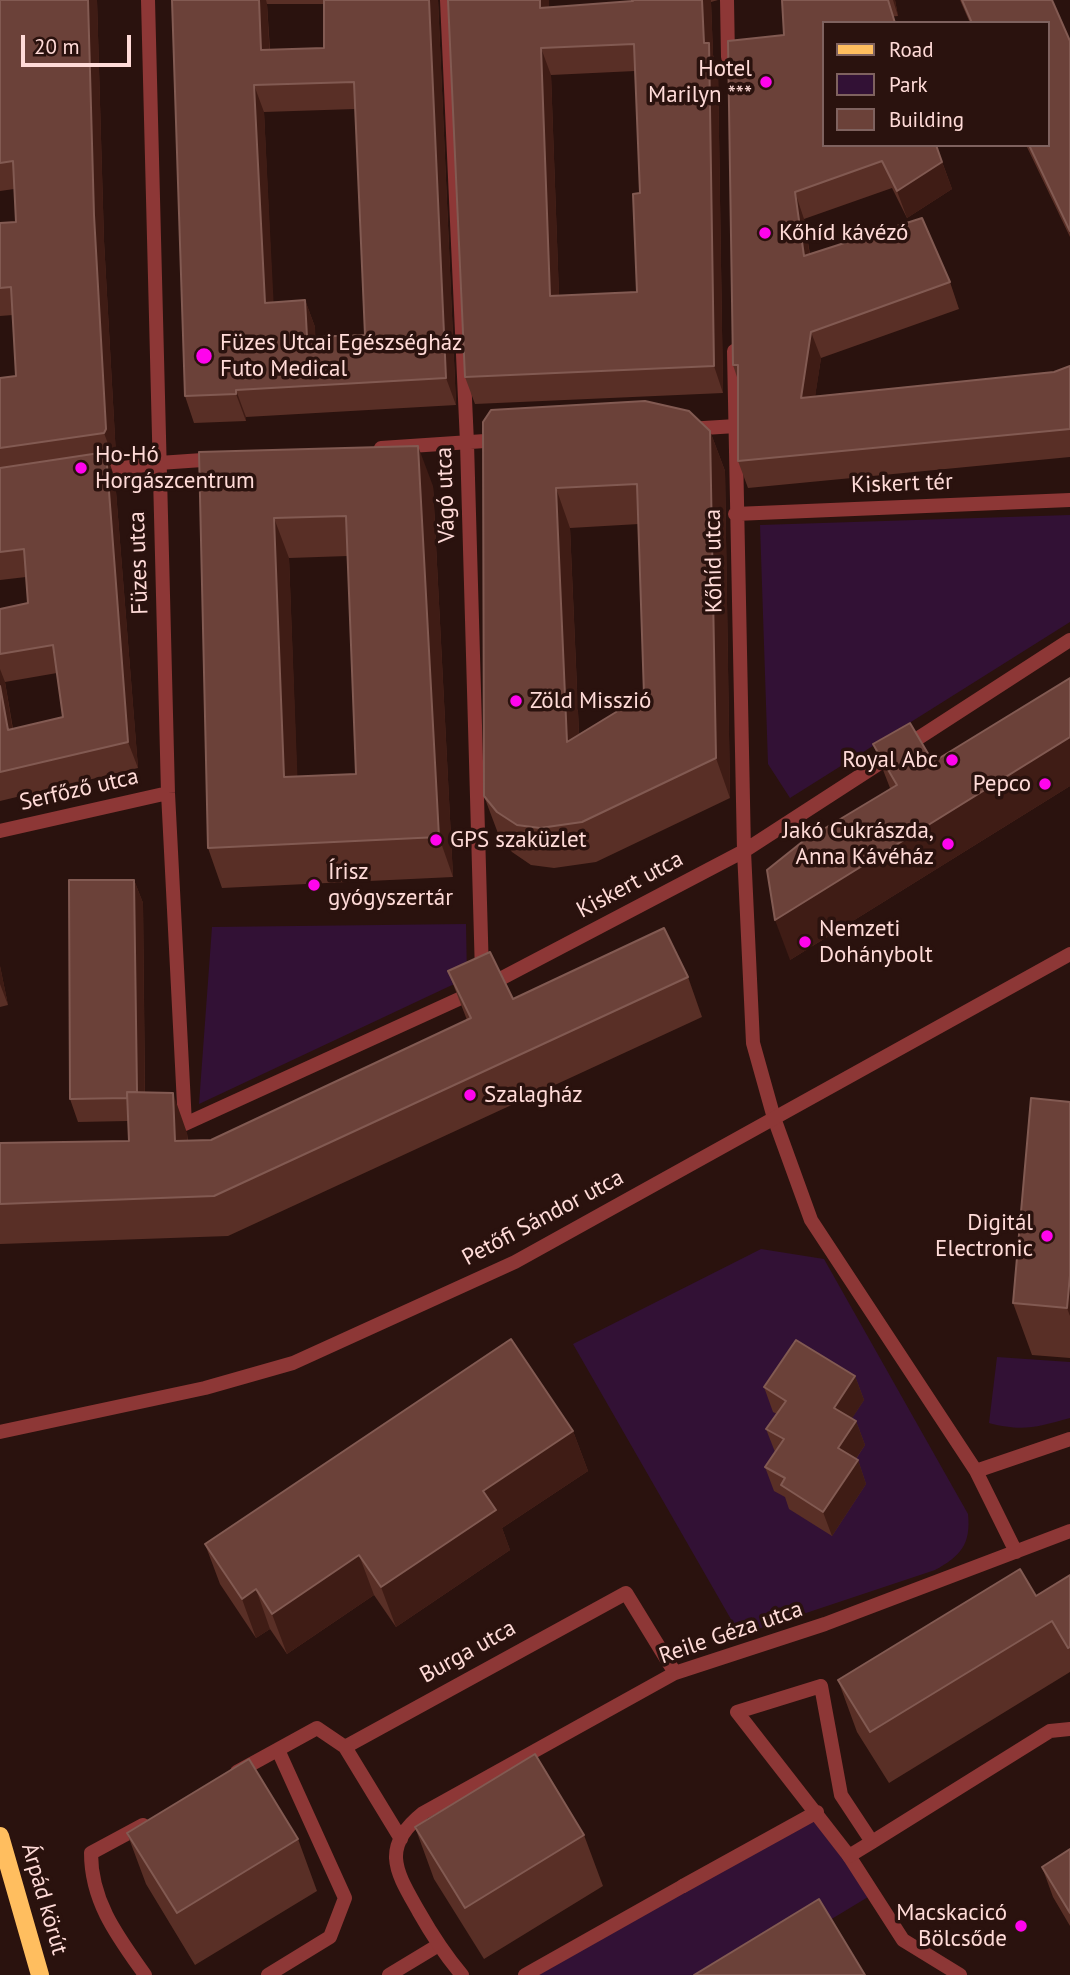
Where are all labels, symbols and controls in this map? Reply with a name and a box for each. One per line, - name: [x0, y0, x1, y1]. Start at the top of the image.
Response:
- scale bar: [24, 21, 135, 65]
- legend: [822, 21, 1049, 147]
- text: 20 m: [34, 33, 80, 60]
- text: Road: [889, 36, 933, 63]
- place label: Hotel Marilyn ***: [648, 55, 752, 109]
- text: Park: [889, 71, 928, 98]
- marker: Hotel Marilyn ***: [758, 74, 774, 90]
- text: Building: [889, 106, 964, 133]
- place label: Kőhíd kávézó: [779, 219, 908, 247]
- marker: Kőhíd kávézó: [757, 225, 773, 241]
- place label: Füzes Utcai Egészségház Futo Medical: [220, 329, 462, 383]
- marker: Füzes Utcai Egészségház Futo Medical: [194, 346, 214, 366]
- place label: Ho-Hó Horgászcentrum: [95, 441, 255, 495]
- street label: Vágó utca: [431, 447, 461, 543]
- marker: Ho-Hó Horgászcentrum: [73, 460, 89, 476]
- street label: Kiskert tér: [851, 468, 953, 500]
- street label: Kőhíd utca: [699, 509, 729, 613]
- street label: Füzes utca: [123, 511, 155, 615]
- place label: Zöld Misszió: [530, 687, 651, 715]
- marker: Zöld Misszió: [508, 693, 524, 709]
- place label: Royal Abc: [842, 746, 938, 774]
- marker: Royal Abc: [944, 752, 960, 768]
- street label: Serfőző utca: [17, 763, 141, 817]
- place label: Pepco: [973, 770, 1031, 798]
- marker: Pepco: [1037, 776, 1053, 792]
- place label: Jakó Cukrászda, Anna Kávéház: [782, 817, 934, 871]
- place label: GPS szaküzlet: [450, 826, 587, 854]
- marker: GPS szaküzlet: [428, 832, 444, 848]
- marker: Jakó Cukrászda, Anna Kávéház: [940, 836, 956, 852]
- street label: Kiskert utca: [572, 845, 688, 925]
- place label: Írisz gyógyszertár: [328, 858, 453, 912]
- marker: Írisz gyógyszertár: [306, 877, 322, 893]
- place label: Nemzeti Dohánybolt: [819, 915, 933, 969]
- marker: Nemzeti Dohánybolt: [797, 934, 813, 950]
- place label: Szalagház: [484, 1081, 583, 1109]
- marker: Szalagház: [462, 1087, 478, 1103]
- street label: Petőfi Sándor utca: [458, 1164, 628, 1272]
- place label: Digitál Electronic: [935, 1209, 1033, 1263]
- marker: Digitál Electronic: [1039, 1228, 1055, 1244]
- street label: Reile Géza utca: [656, 1596, 806, 1670]
- street label: Burga utca: [415, 1614, 521, 1690]
- street label: Árpád körút: [15, 1840, 73, 1958]
- place label: Macskacicó Bölcsőde: [896, 1899, 1007, 1953]
- marker: Macskacicó Bölcsőde: [1013, 1918, 1029, 1934]

